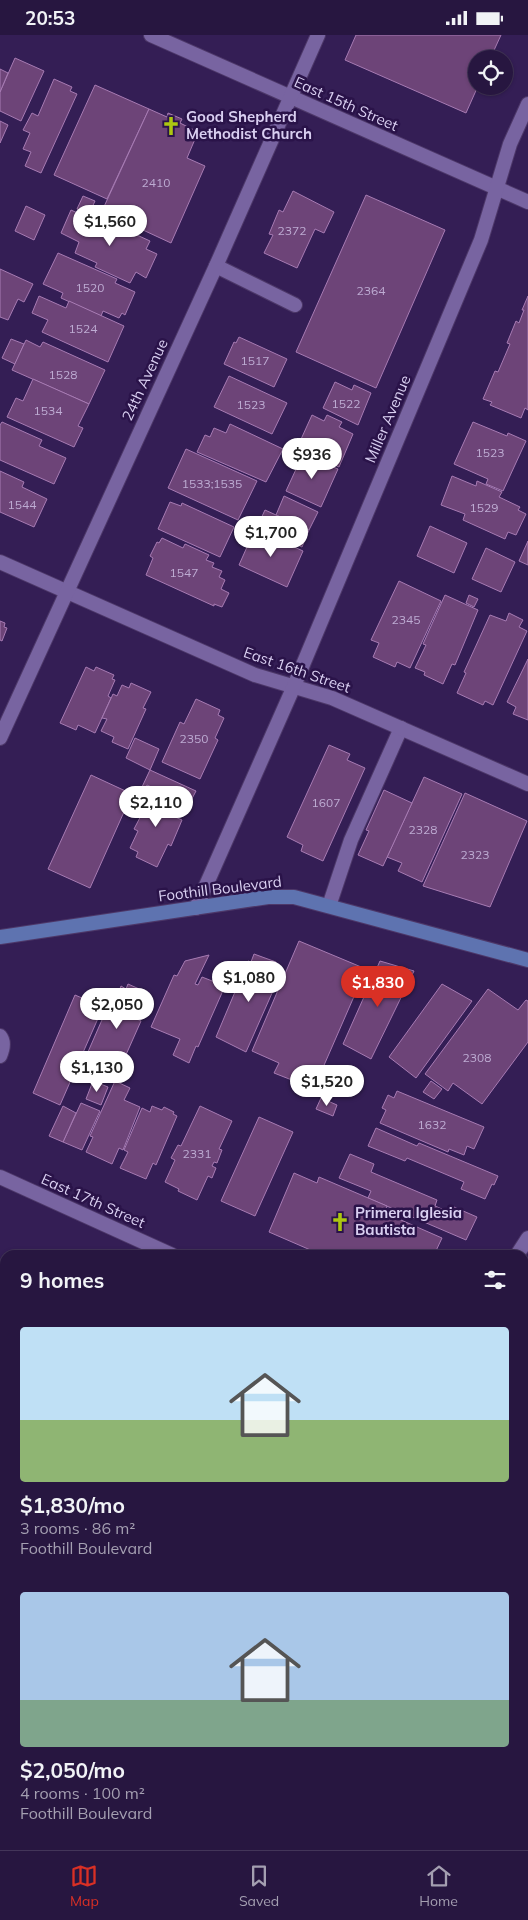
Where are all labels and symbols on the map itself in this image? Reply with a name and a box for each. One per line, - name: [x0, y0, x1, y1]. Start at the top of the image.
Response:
- street label: East 15th Street: [291, 72, 401, 135]
- place label: Good Shepherd Methodist Church: [186, 107, 312, 143]
- church icon: Good Shepherd Methodist Church: [160, 115, 182, 137]
- house number: 2410: [142, 175, 170, 190]
- pin: $1,560: [69, 205, 151, 247]
- house number: 2372: [278, 223, 306, 238]
- house number: 1520: [76, 280, 104, 295]
- house number: 2364: [357, 283, 385, 298]
- house number: 1524: [69, 321, 97, 336]
- street label: 24th Avenue: [117, 336, 172, 424]
- house number: 1517: [241, 353, 269, 368]
- house number: 1528: [49, 367, 77, 382]
- street label: Miller Avenue: [361, 372, 415, 465]
- house number: 1522: [332, 396, 360, 411]
- house number: 1523: [237, 397, 265, 412]
- house number: 1534: [34, 403, 62, 418]
- pin: $936: [282, 437, 342, 480]
- house number: 1523: [476, 445, 504, 460]
- house number: 1533;1535: [182, 476, 242, 491]
- house number: 1544: [8, 497, 36, 512]
- house number: 1529: [470, 500, 498, 515]
- pin: $1,700: [230, 515, 312, 558]
- house number: 1547: [170, 565, 198, 580]
- house number: 2345: [392, 612, 420, 627]
- street label: East 16th Street: [241, 642, 353, 697]
- house number: 2350: [180, 731, 208, 746]
- pin: $2,110: [115, 785, 197, 828]
- house number: 1607: [312, 795, 340, 810]
- house number: 2328: [409, 822, 437, 837]
- house number: 2323: [461, 847, 489, 862]
- street label: Foothill Boulevard: [157, 872, 283, 905]
- pin: $1,080: [208, 961, 290, 1003]
- pin: $1,830: [337, 965, 419, 1008]
- pin: $2,050: [76, 987, 158, 1030]
- house number: 2308: [463, 1050, 491, 1065]
- pin: $1,130: [56, 1051, 138, 1093]
- pin: $1,520: [286, 1065, 368, 1107]
- house number: 1632: [418, 1117, 446, 1132]
- house number: 2331: [183, 1146, 211, 1161]
- street label: East 17th Street: [38, 1169, 148, 1232]
- place label: Primera Iglesia Bautista: [355, 1203, 462, 1239]
- church icon: Primera Iglesia Bautista: [329, 1211, 351, 1233]

